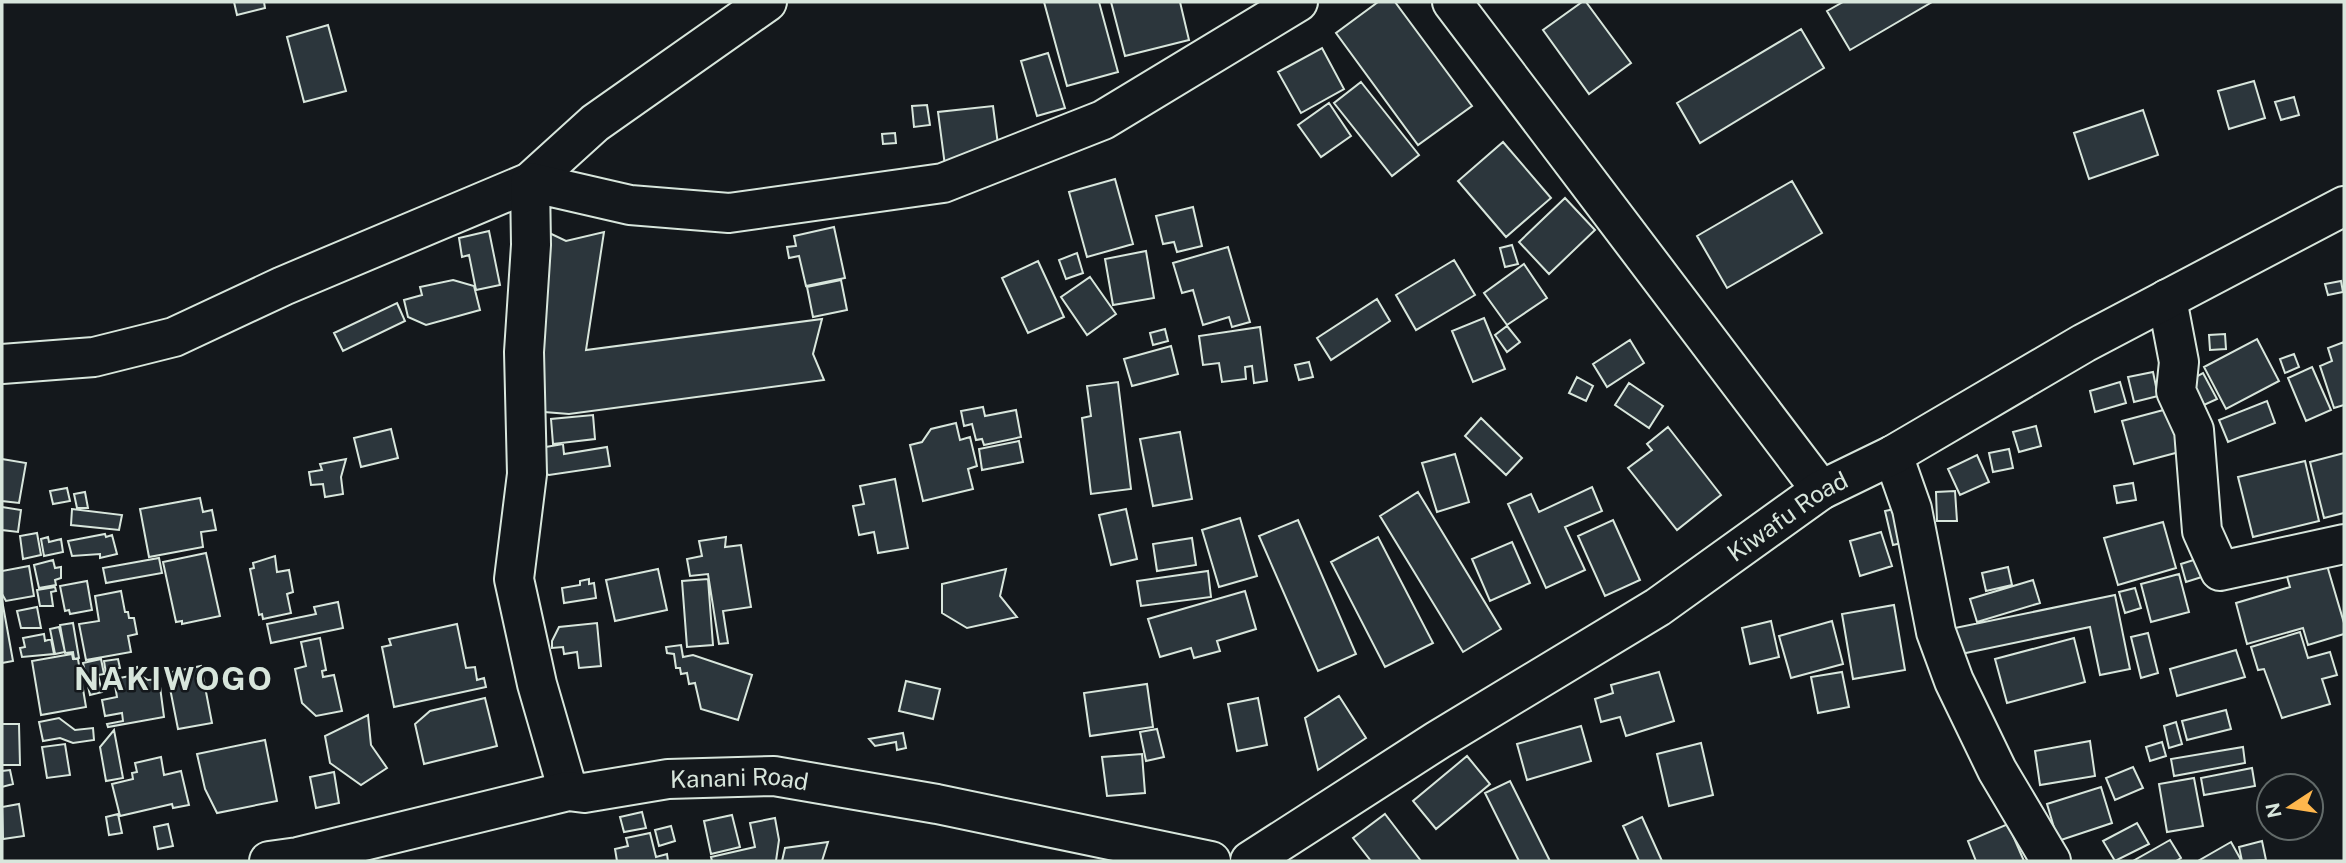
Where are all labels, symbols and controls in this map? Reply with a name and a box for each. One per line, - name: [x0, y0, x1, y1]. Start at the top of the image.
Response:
- street label: Kiwafu Road: [1722, 465, 1852, 567]
- district label: NAKIWOGO: [74, 660, 274, 697]
- street label: Kanani Road: [670, 761, 811, 796]
- north arrow: [2255, 772, 2325, 842]
- text: N: [2261, 801, 2286, 820]

